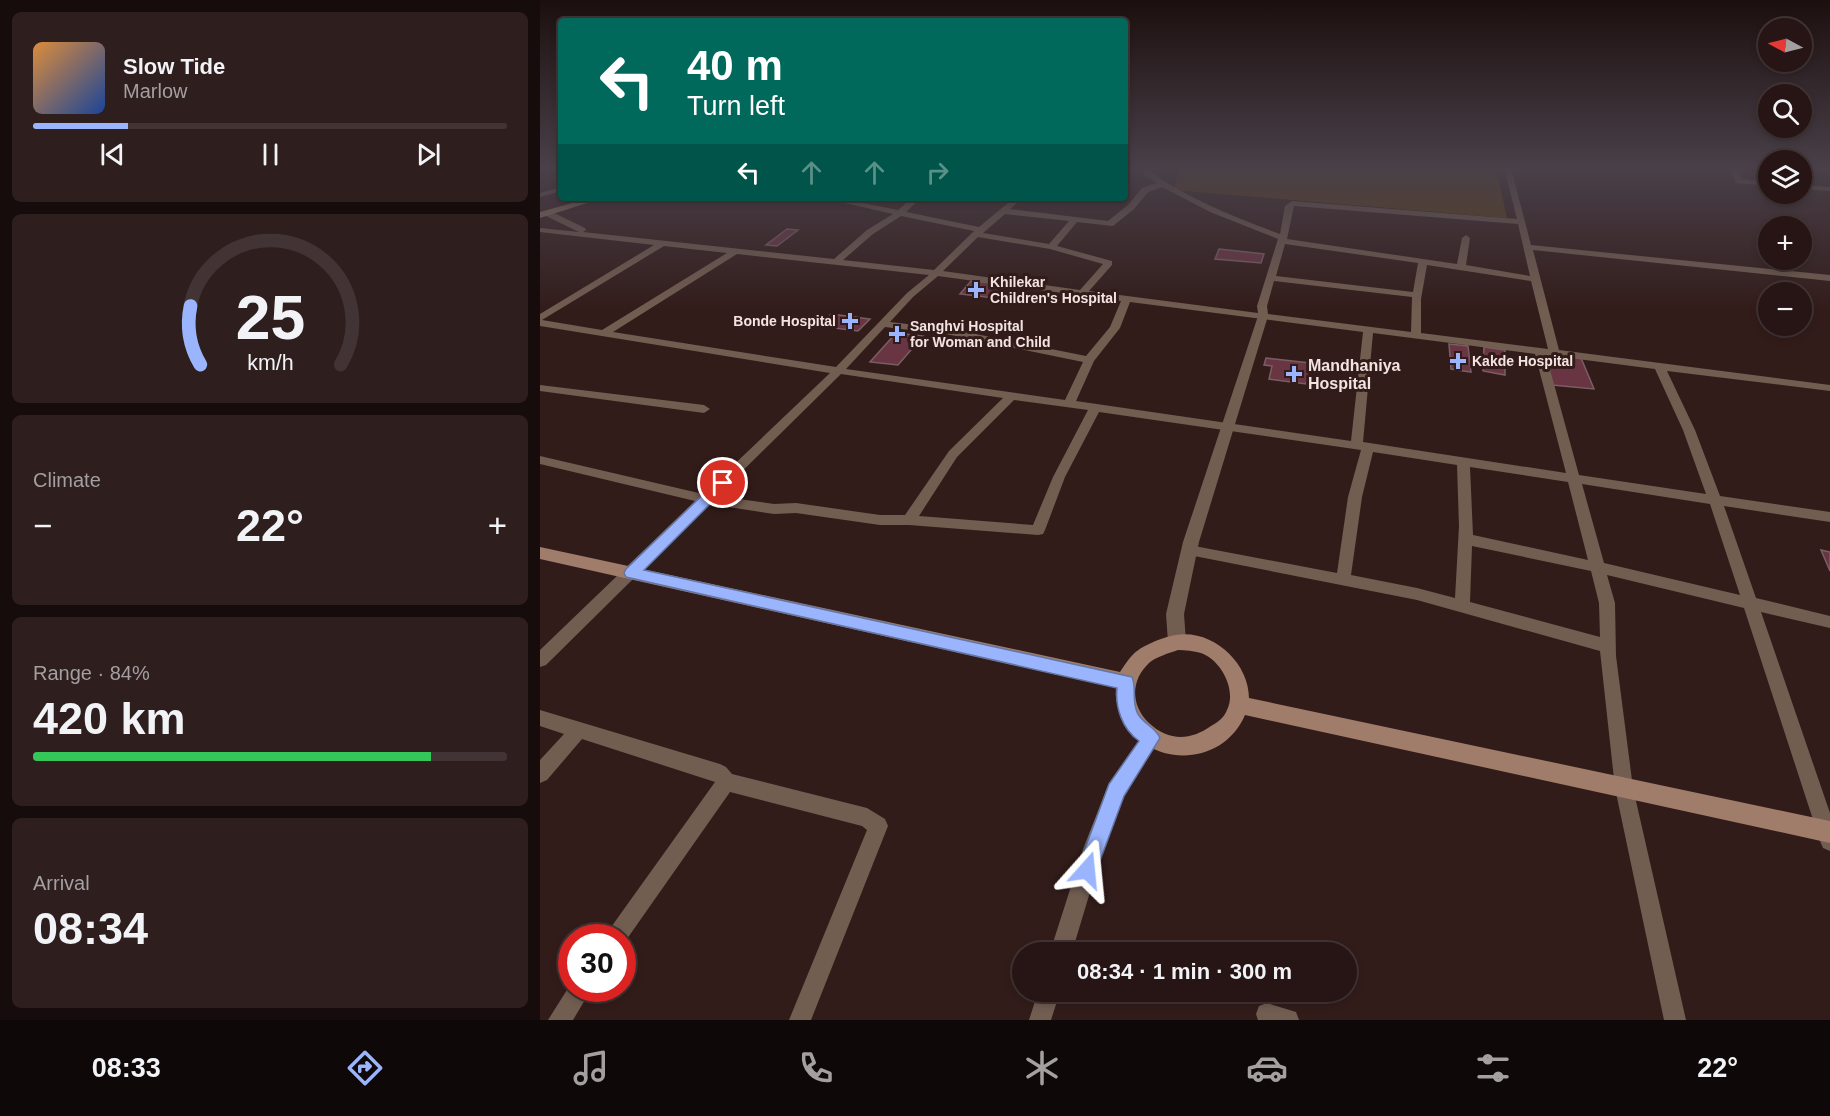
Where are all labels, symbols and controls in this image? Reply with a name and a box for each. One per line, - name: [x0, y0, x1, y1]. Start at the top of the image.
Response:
- north arrow: [1758, 18, 1812, 72]
- map controls: [1758, 18, 1812, 336]
- icon: left: [588, 42, 666, 120]
- text: 40 m: [687, 42, 783, 89]
- text: Slow Tide: [123, 54, 225, 79]
- text: Marlow: [123, 80, 187, 102]
- button: search: [1758, 84, 1812, 138]
- text: Turn left: [687, 91, 785, 121]
- icon: previous: [96, 138, 129, 171]
- icon: pause: [254, 138, 287, 171]
- icon: next: [412, 138, 445, 171]
- button: layers: [1758, 150, 1812, 204]
- icon: left: [732, 156, 765, 189]
- icon: ahead: [795, 156, 828, 189]
- icon: ahead: [858, 156, 891, 189]
- icon: right: [921, 156, 954, 189]
- button: +: [1758, 216, 1812, 270]
- place label: Khilekar Children's Hospital: [990, 274, 1117, 306]
- marker: Khilekar Children's Hospital: [967, 281, 985, 299]
- button: −: [1758, 282, 1812, 336]
- text: 25: [235, 284, 305, 353]
- marker: Bonde Hospital: [841, 312, 859, 330]
- place label: Bonde Hospital: [733, 313, 836, 329]
- place label: Sanghvi Hospital for Woman and Child: [910, 318, 1051, 350]
- marker: Sanghvi Hospital for Woman and Child: [888, 325, 906, 343]
- text: km/h: [247, 352, 293, 376]
- marker: Kakde Hospital: [1449, 352, 1467, 370]
- place label: Kakde Hospital: [1472, 353, 1573, 369]
- place label: Mandhaniya Hospital: [1308, 357, 1401, 392]
- marker: Mandhaniya Hospital: [1285, 365, 1303, 383]
- pin: [697, 457, 748, 508]
- icon: arrive: [706, 466, 739, 499]
- text: Climate: [33, 469, 101, 491]
- text: 22°: [236, 500, 304, 551]
- text: −: [33, 507, 52, 544]
- text: +: [488, 507, 507, 544]
- text: Range · 84%: [33, 662, 150, 684]
- text: 420 km: [33, 693, 186, 744]
- position arrow: [1055, 838, 1119, 902]
- text: Arrival: [33, 872, 90, 894]
- text: 08:34: [33, 903, 148, 954]
- speed limit sign: 30: [558, 924, 636, 1002]
- text: 08:34 · 1 min · 300 m: [1077, 959, 1292, 984]
- icon: directions: [344, 1047, 386, 1089]
- icon: music: [570, 1047, 612, 1089]
- icon: phone: [795, 1047, 837, 1089]
- icon: climate: [1021, 1047, 1063, 1089]
- icon: car: [1246, 1047, 1288, 1089]
- icon: filters: [1472, 1047, 1514, 1089]
- text: 08:33: [92, 1053, 161, 1083]
- text: 22°: [1697, 1053, 1738, 1083]

